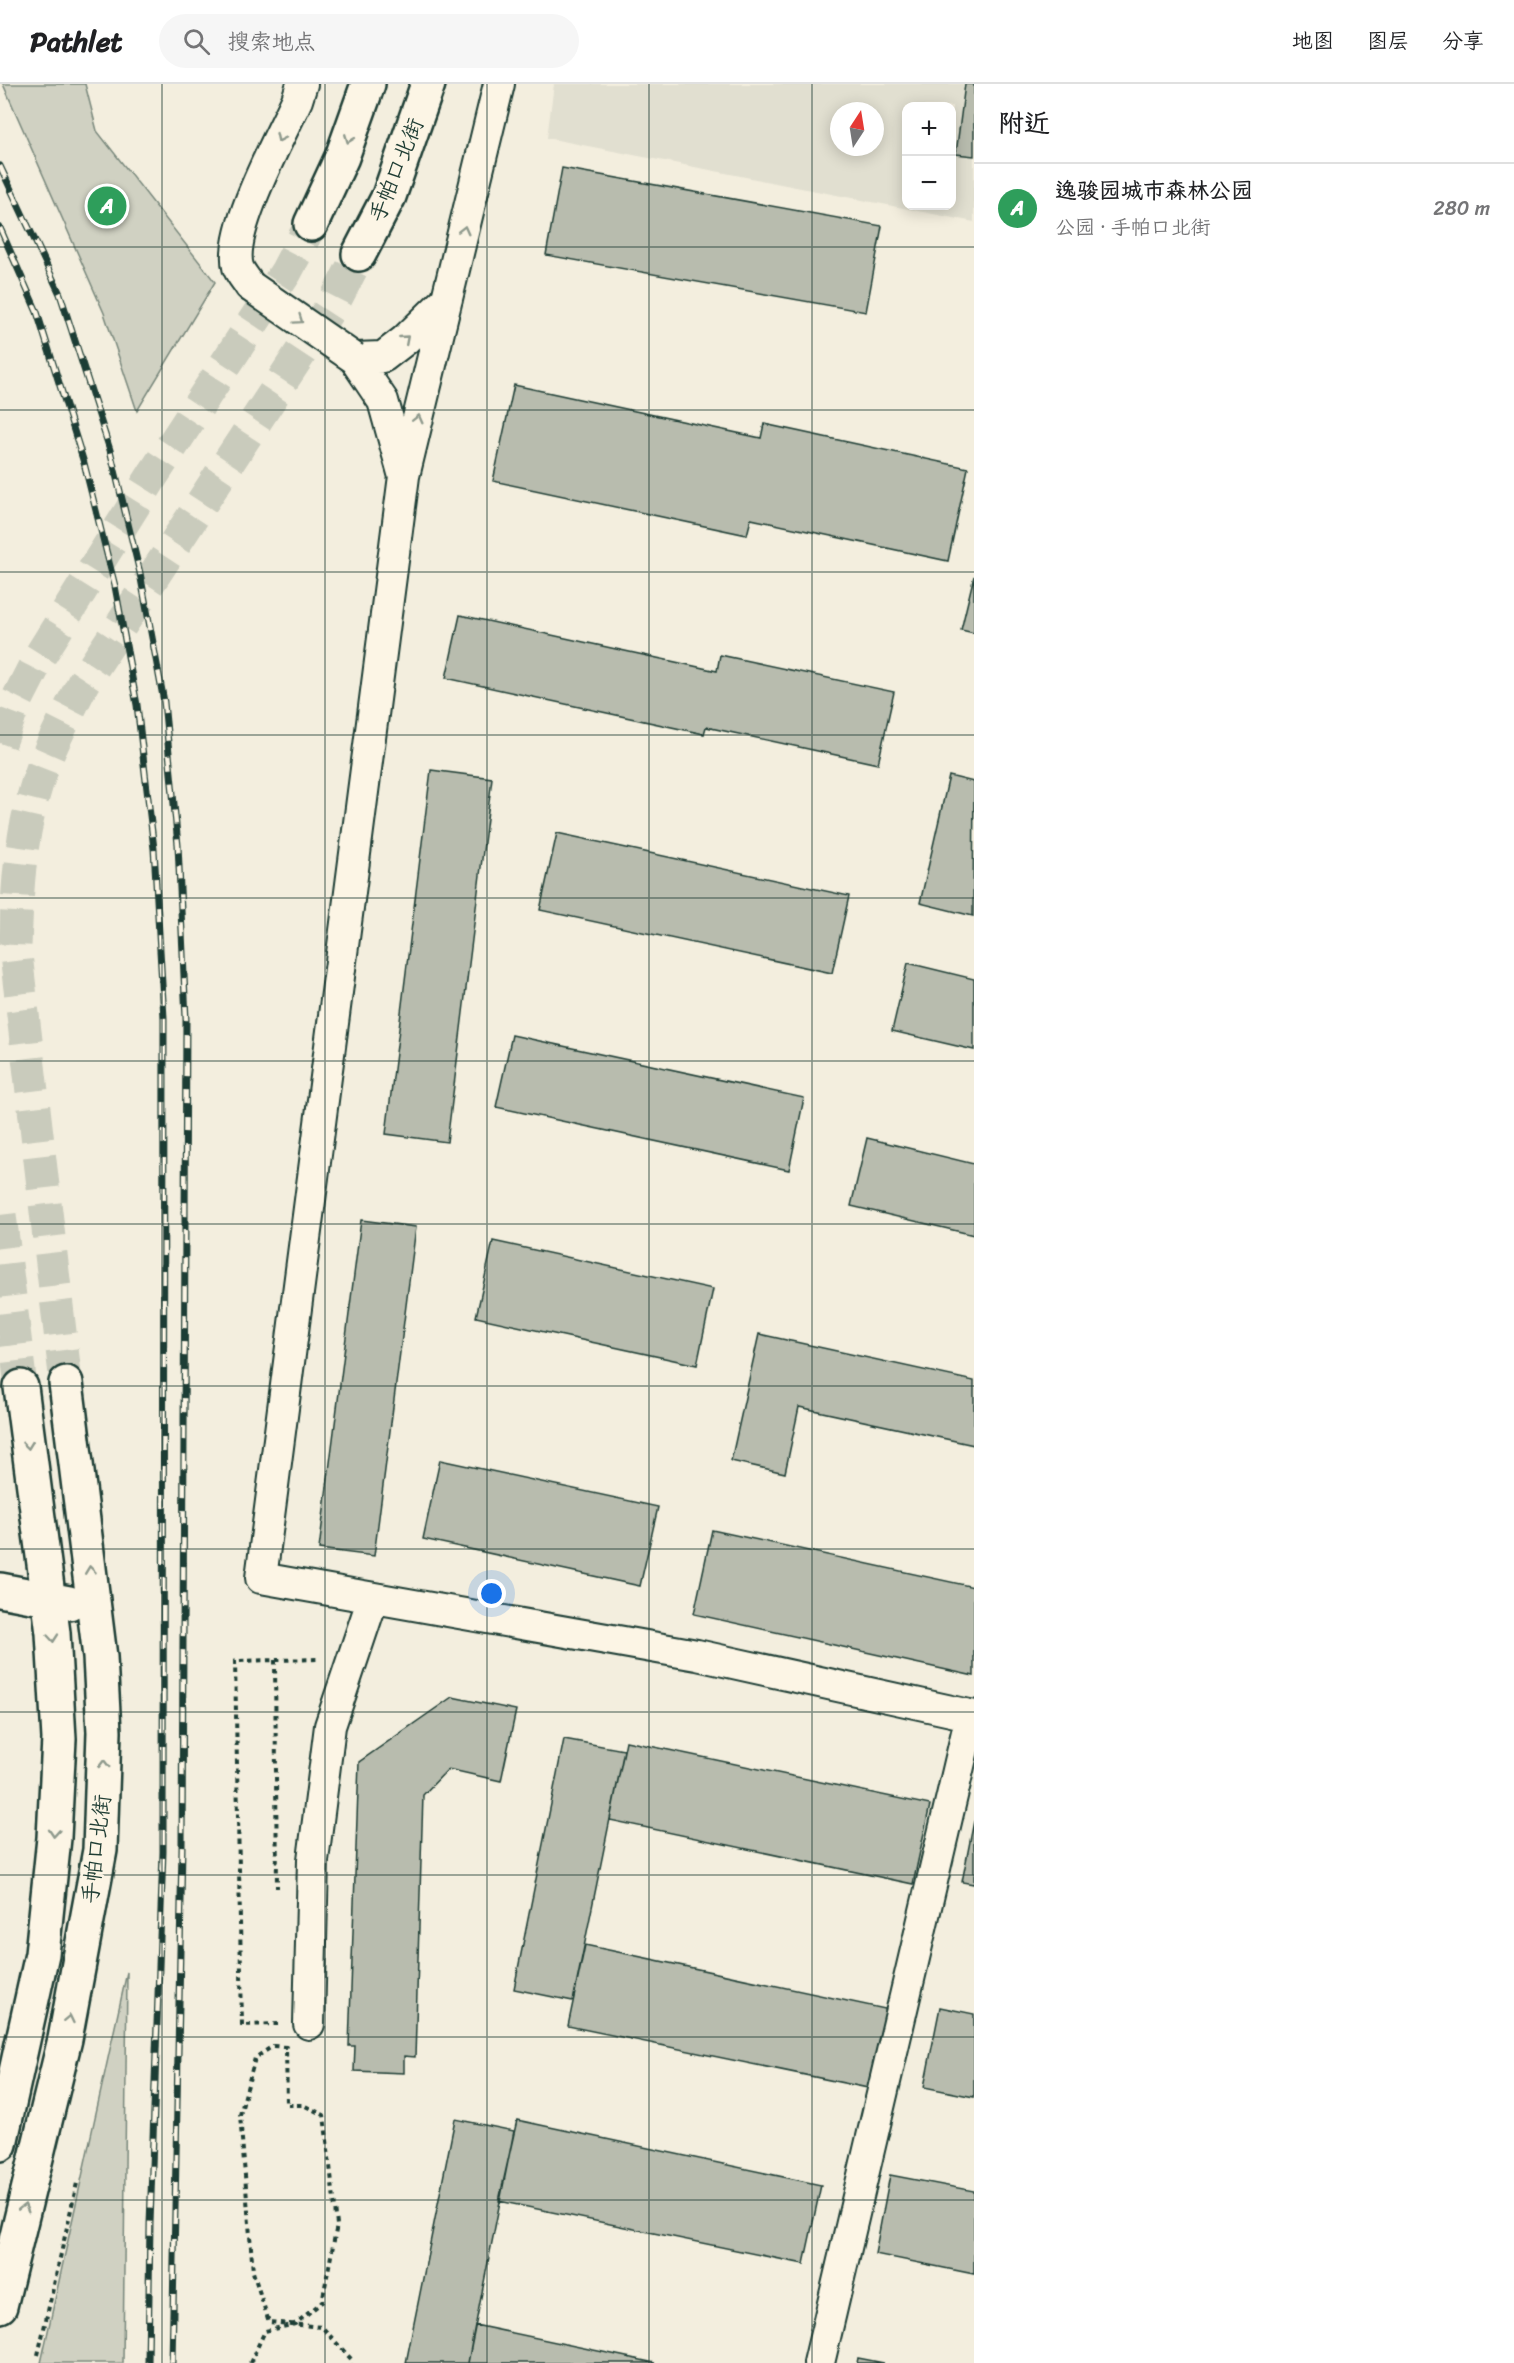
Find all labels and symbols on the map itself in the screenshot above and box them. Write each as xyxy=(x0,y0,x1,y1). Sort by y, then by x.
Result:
north arrow xyxy=(830,102,884,156)
street label: 手帕口北街 xyxy=(357,112,435,228)
one-way arrow xyxy=(275,131,287,142)
one-way arrow xyxy=(344,133,356,144)
pin: A xyxy=(88,184,126,228)
one-way arrow xyxy=(456,225,469,235)
one-way arrow xyxy=(292,313,303,324)
one-way arrow xyxy=(398,335,409,346)
one-way arrow xyxy=(410,415,423,425)
one-way arrow xyxy=(21,1440,34,1449)
one-way arrow xyxy=(84,1565,97,1574)
your location xyxy=(477,1579,506,1608)
one-way arrow xyxy=(46,1634,59,1643)
one-way arrow xyxy=(98,1759,110,1768)
street label: 手帕口北街 xyxy=(70,1792,122,1906)
one-way arrow xyxy=(48,1828,61,1837)
one-way arrow xyxy=(62,2014,75,2024)
one-way arrow xyxy=(16,2204,29,2214)

